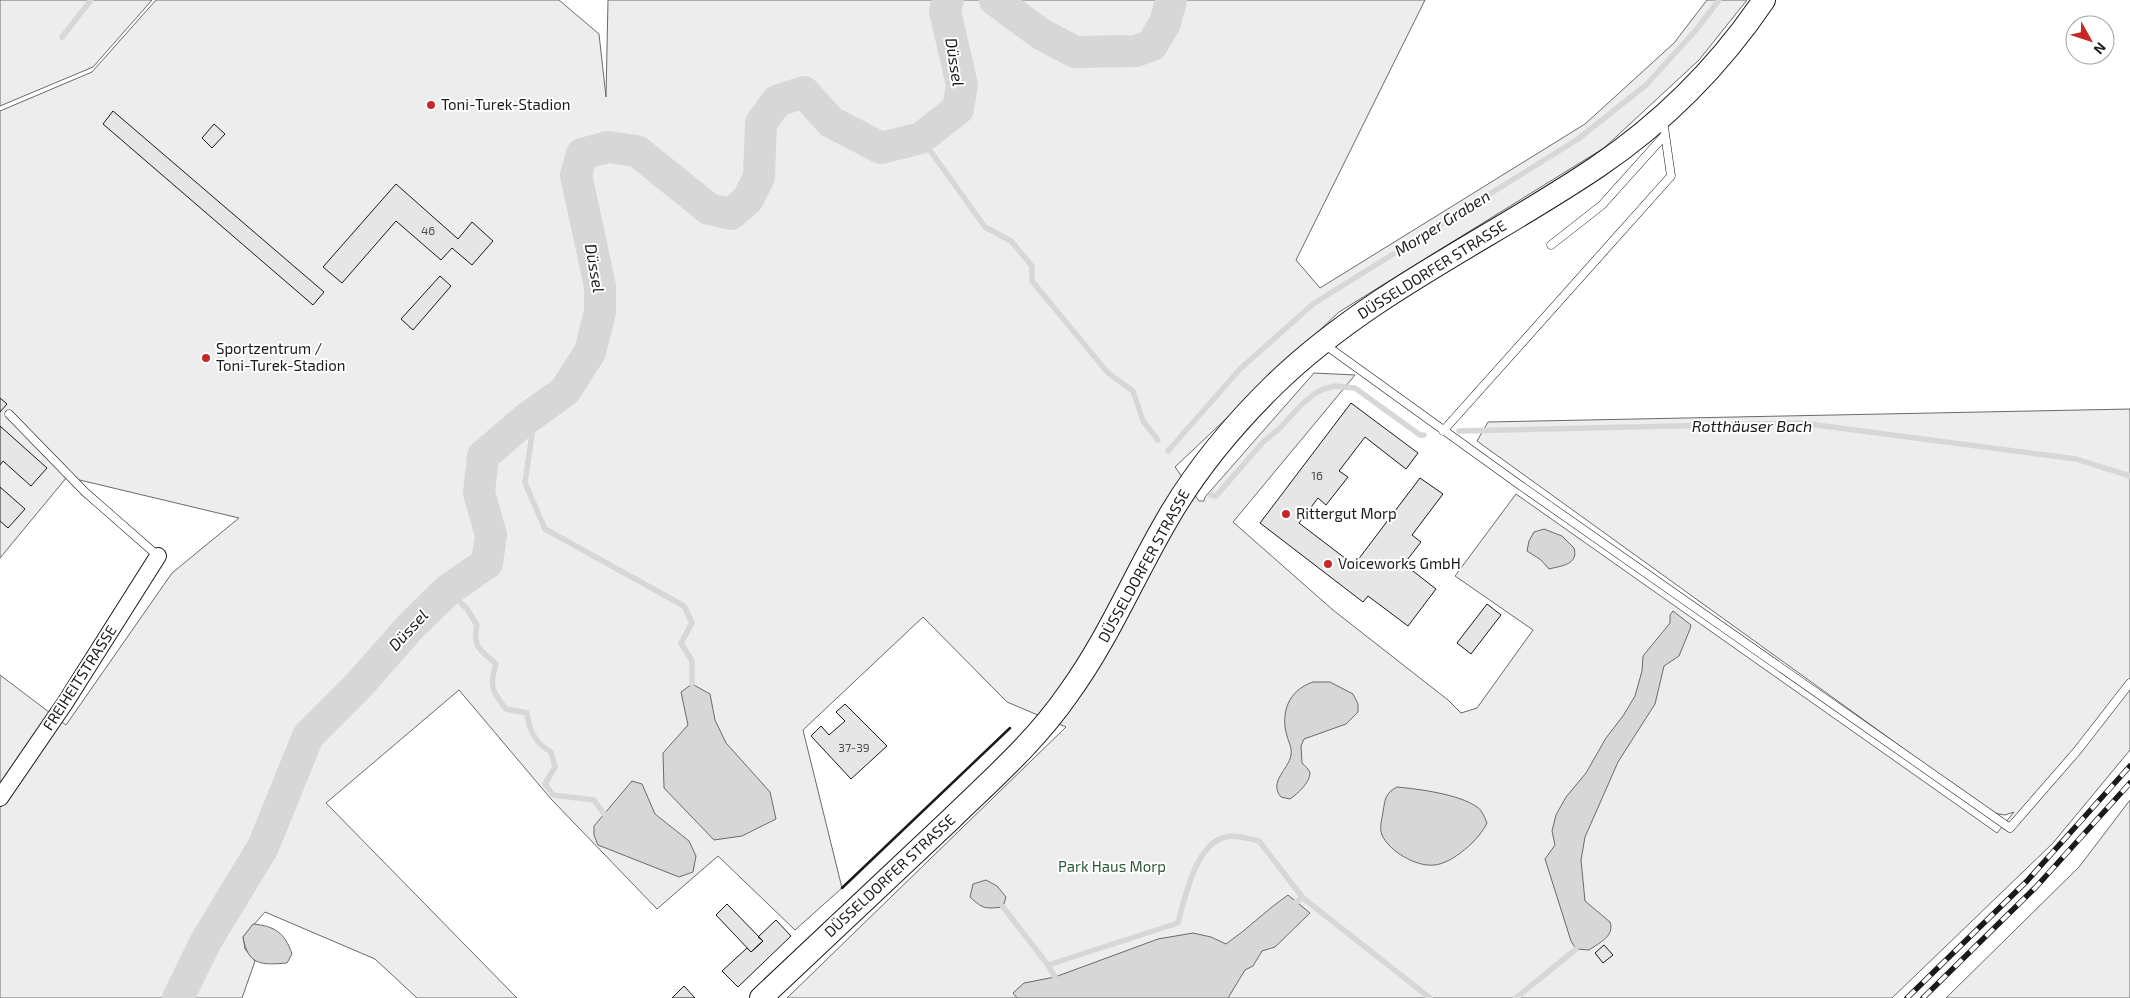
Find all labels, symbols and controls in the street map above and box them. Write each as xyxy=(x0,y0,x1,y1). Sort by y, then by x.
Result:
north arrow xyxy=(2065,15,2115,65)
water label: Düssel xyxy=(942,36,969,88)
text: N xyxy=(2091,39,2110,58)
place label: Toni-Turek-Stadion xyxy=(441,95,570,113)
marker: Toni-Turek-Stadion xyxy=(425,99,437,111)
water label: Morper Graben xyxy=(1390,186,1493,260)
street label: DÜSSELDORFER STRASSE xyxy=(1354,216,1509,322)
house number: 46 xyxy=(421,223,435,237)
water label: Düssel xyxy=(582,242,609,294)
place label: Sportzentrum / Toni-Turek-Stadion xyxy=(216,339,345,374)
marker: Sportzentrum / Toni-Turek-Stadion xyxy=(200,352,212,364)
water label: Rotthäuser Bach xyxy=(1692,416,1812,435)
house number: 16 xyxy=(1311,468,1323,482)
street label: DÜSSELDORFER STRASSE xyxy=(1094,486,1193,645)
place label: Rittergut Morp xyxy=(1296,504,1397,522)
marker: Rittergut Morp xyxy=(1280,508,1292,520)
place label: Voiceworks GmbH xyxy=(1338,554,1461,572)
marker: Voiceworks GmbH xyxy=(1322,558,1334,570)
water label: Düssel xyxy=(384,605,431,654)
street label: FREIHEITSTRASSE xyxy=(38,622,120,733)
house number: 37-39 xyxy=(838,740,870,754)
street label: DÜSSELDORFER STRASSE xyxy=(820,810,958,941)
park label: Park Haus Morp xyxy=(1058,857,1166,875)

